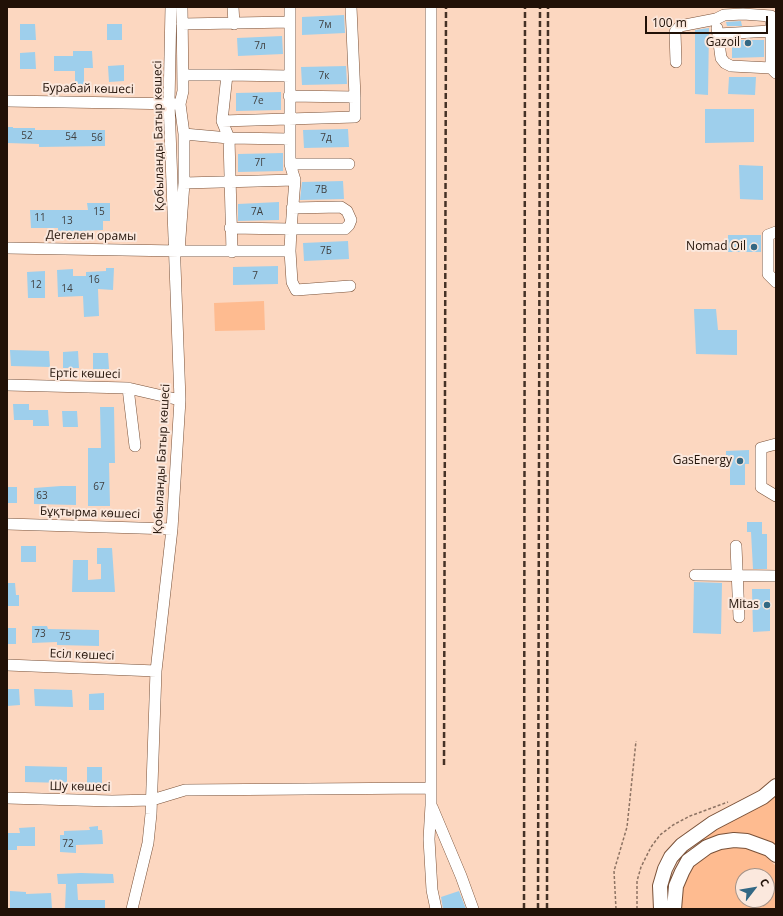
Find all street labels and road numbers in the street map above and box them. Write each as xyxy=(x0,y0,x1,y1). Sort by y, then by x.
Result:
street label: Қобыланды Батыр көшесі xyxy=(150,60,168,212)
street label: Бурабай көшесі xyxy=(42,81,134,97)
street label: Дегелен орамы xyxy=(46,228,136,244)
street label: Ертіс көшесі xyxy=(49,366,121,382)
street label: Қобыланды Батыр көшесі xyxy=(151,383,173,535)
street label: Бұқтырма көшесі xyxy=(40,504,140,522)
street label: Есіл көшесі xyxy=(49,647,115,663)
street label: Шу көшесі xyxy=(49,779,111,795)

